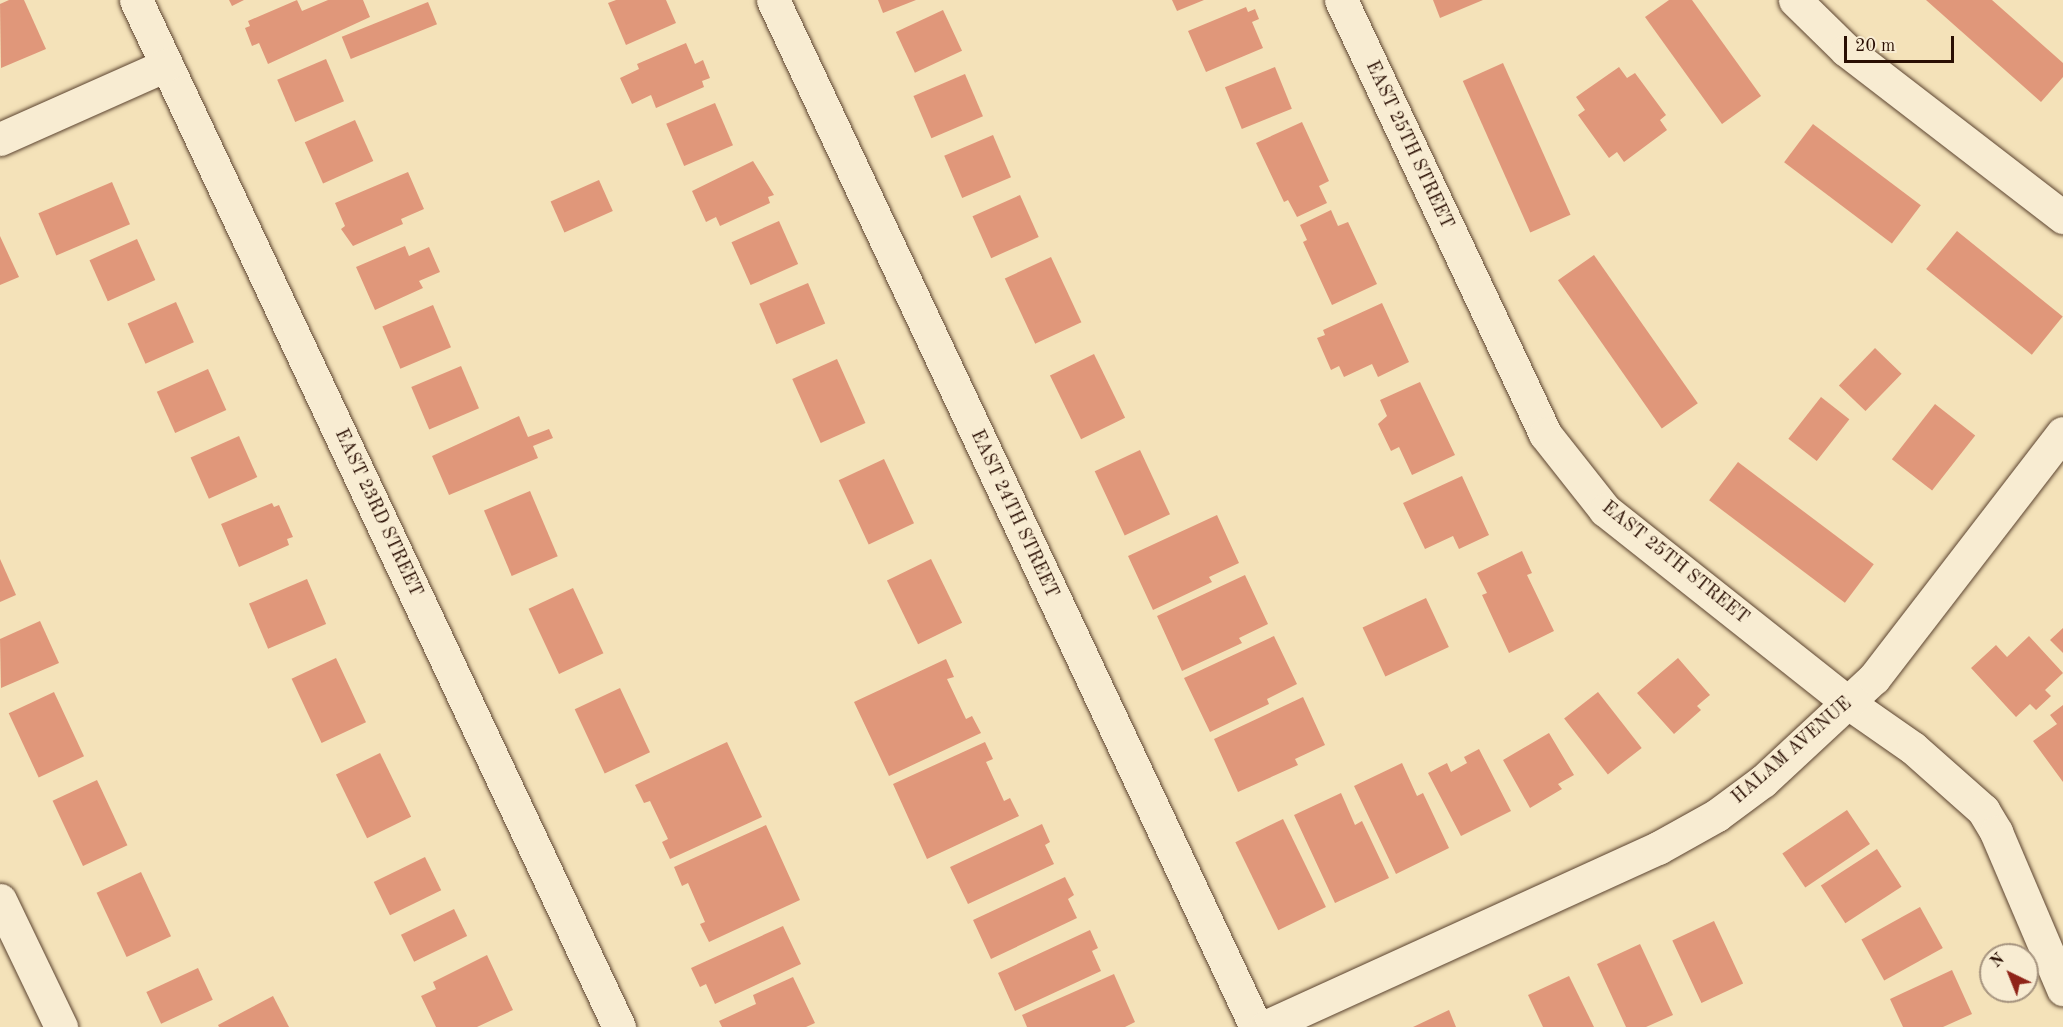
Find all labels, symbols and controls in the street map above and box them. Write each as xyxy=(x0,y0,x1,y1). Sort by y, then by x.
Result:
scale bar xyxy=(1847,24,1956,62)
text: 20 m xyxy=(1855,37,1895,55)
street label: EAST 25TH STREET xyxy=(1361,58,1457,232)
street label: EAST 23RD STREET xyxy=(330,426,426,600)
street label: EAST 24TH STREET xyxy=(966,427,1062,601)
street label: EAST 25TH STREET xyxy=(1597,497,1753,629)
street label: HALAM AVENUE xyxy=(1728,693,1856,809)
north arrow xyxy=(1979,943,2039,1003)
text: N xyxy=(1988,951,2008,971)

